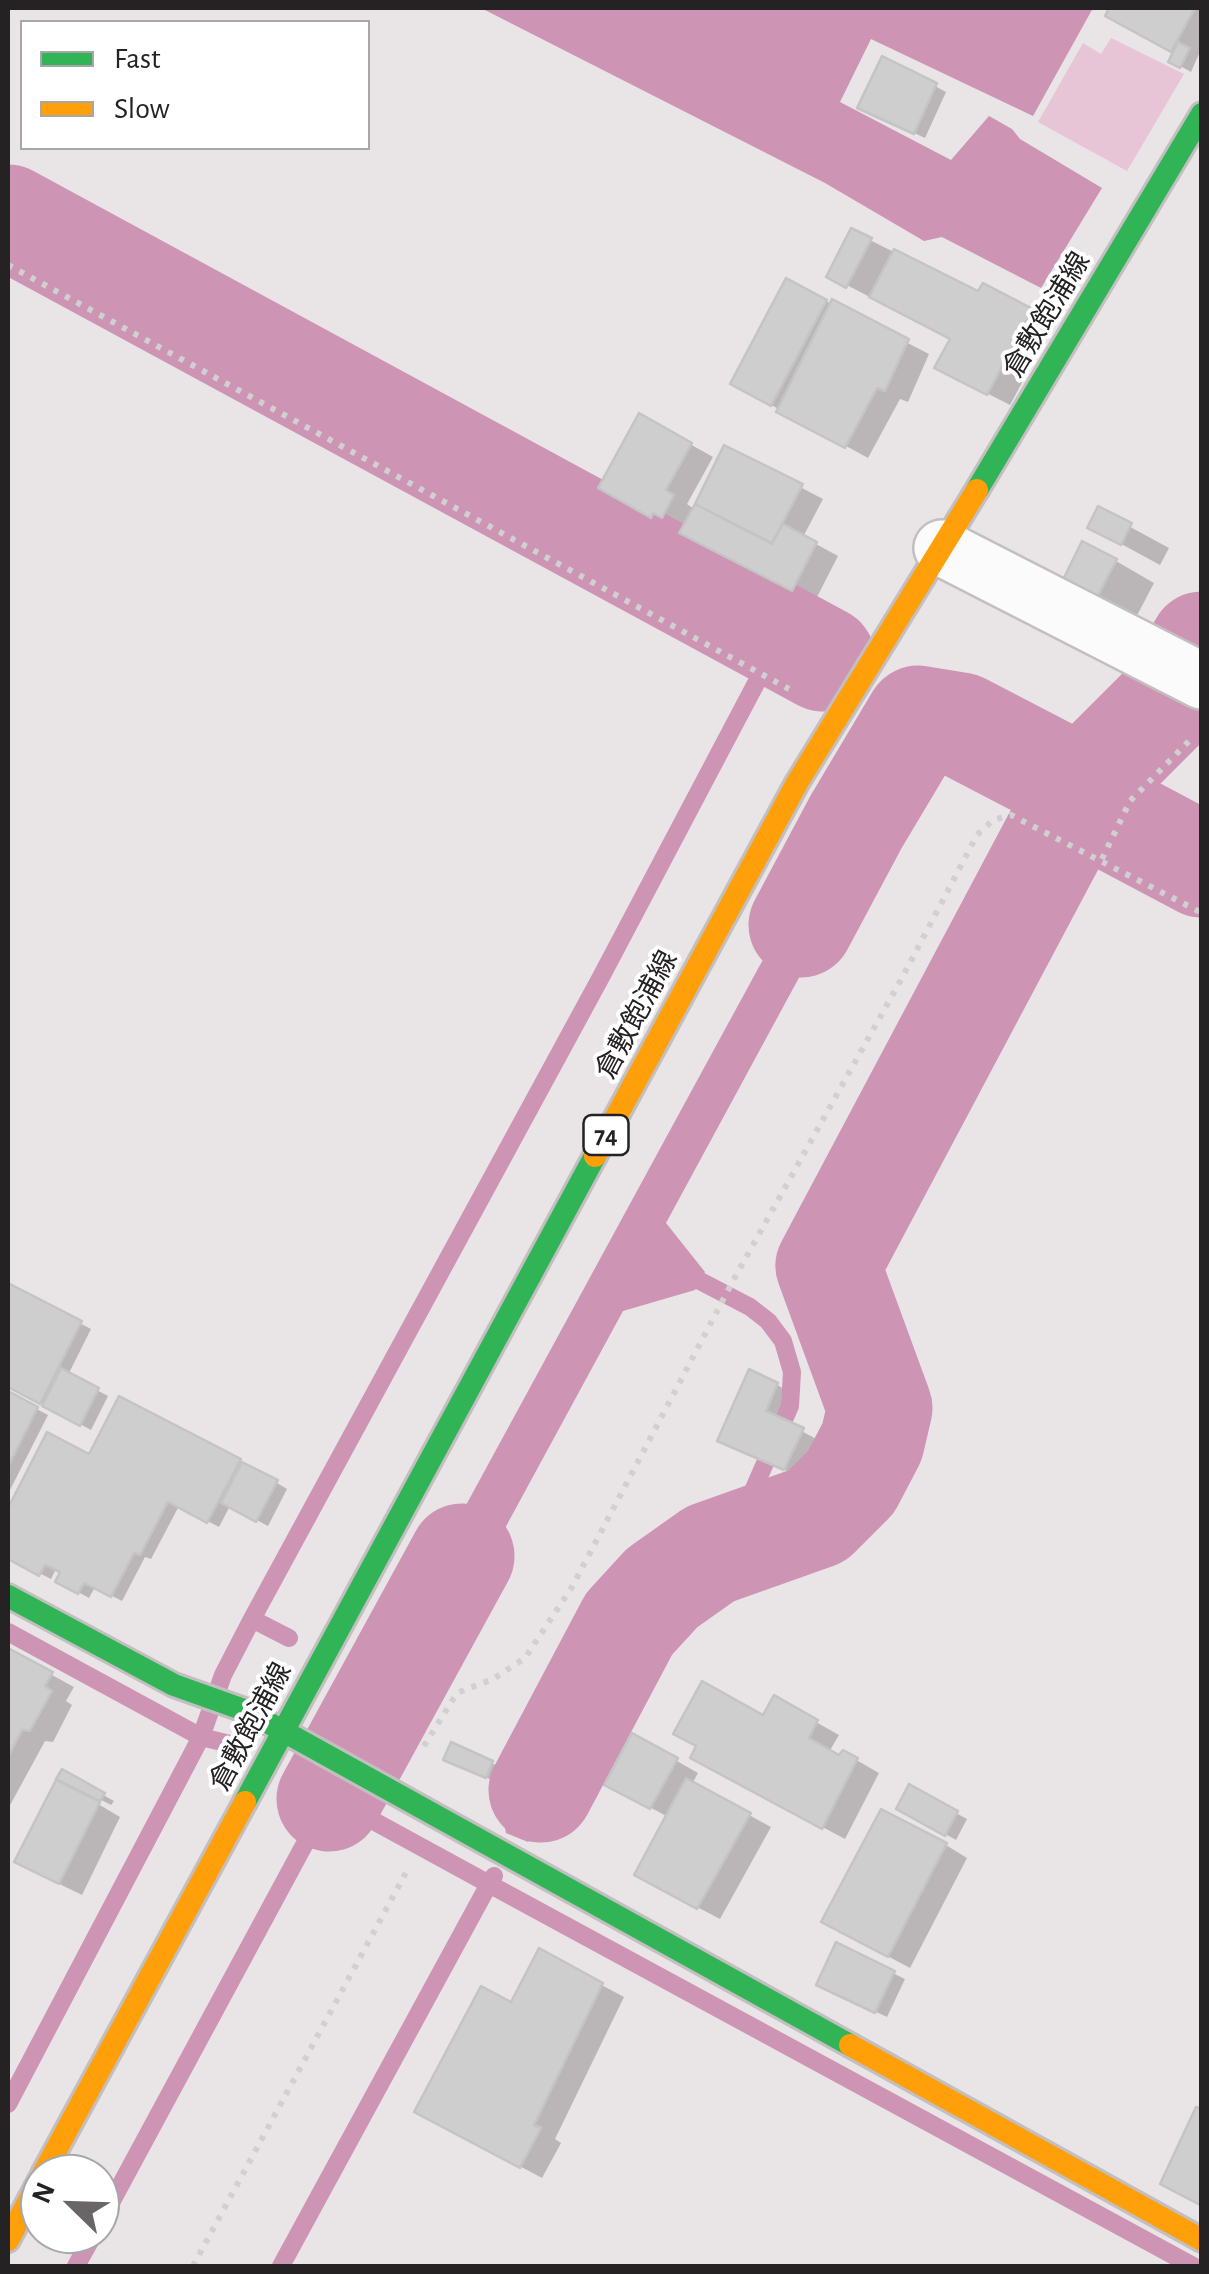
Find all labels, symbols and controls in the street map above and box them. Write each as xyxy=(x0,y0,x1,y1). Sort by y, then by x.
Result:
legend xyxy=(20,20,370,150)
text: Fast xyxy=(114,44,161,74)
text: Slow xyxy=(114,94,170,124)
street label: 倉敷飽浦線 xyxy=(997,246,1097,384)
street label: 倉敷飽浦線 xyxy=(589,945,685,1085)
road number: 74 xyxy=(584,1115,628,1155)
street label: 倉敷飽浦線 xyxy=(203,1657,299,1797)
north arrow xyxy=(20,2154,120,2254)
text: N xyxy=(28,2179,61,2207)

